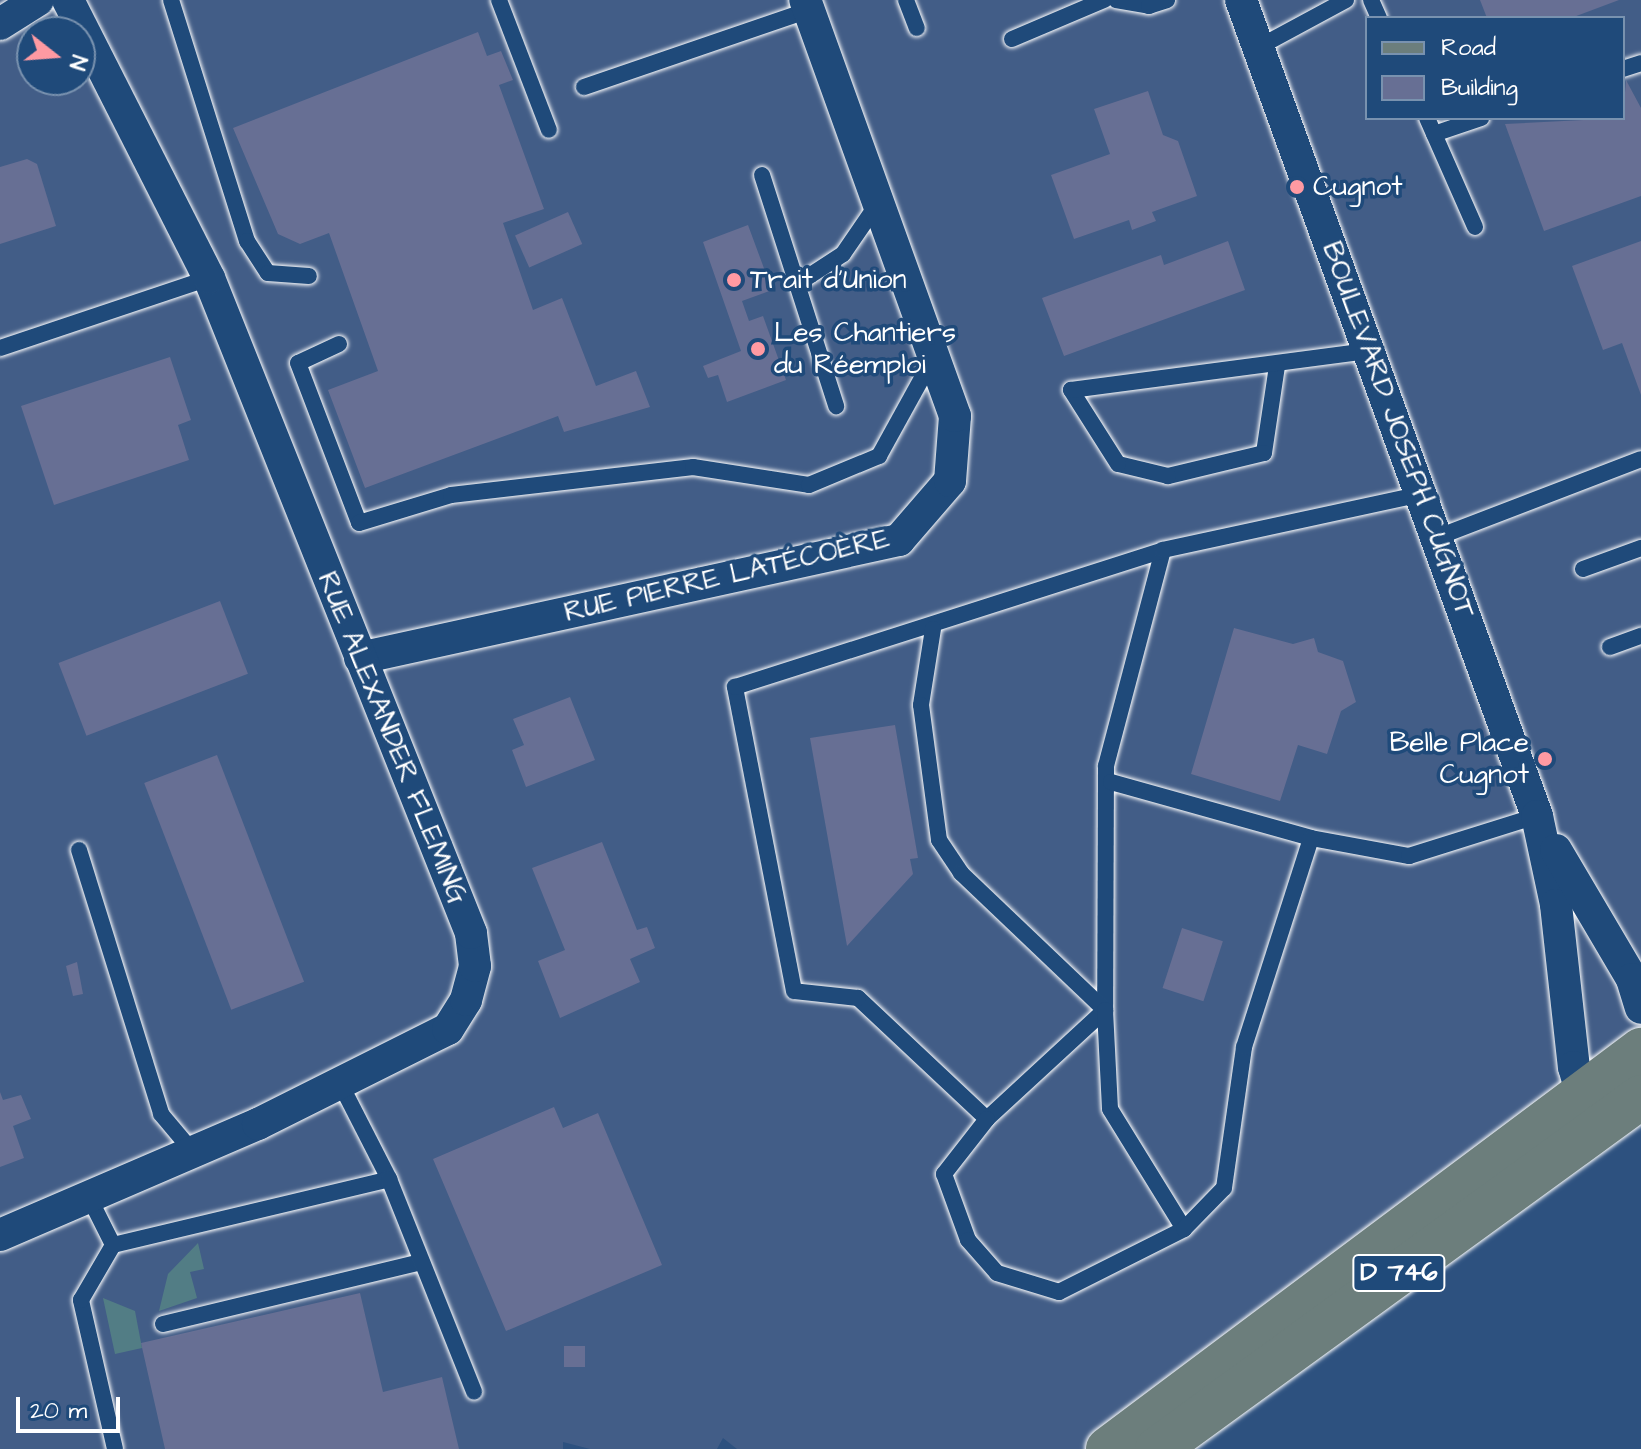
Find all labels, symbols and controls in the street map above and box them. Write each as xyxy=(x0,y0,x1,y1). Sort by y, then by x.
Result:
north arrow xyxy=(16,16,96,96)
legend xyxy=(1365,16,1625,120)
text: Road xyxy=(1441,31,1496,65)
text: N xyxy=(61,51,94,74)
text: Building xyxy=(1441,71,1518,105)
place label: Cugnot xyxy=(1313,170,1403,204)
marker: Cugnot xyxy=(1288,178,1306,196)
street label: BOULEVARD JOSEPH CUGNOT xyxy=(1314,237,1482,623)
place label: Trait d'Union xyxy=(750,263,907,297)
marker: Trait d'Union xyxy=(725,271,743,289)
place label: Les Chantiers du Réemploi xyxy=(774,316,956,382)
marker: Les Chantiers du Réemploi xyxy=(749,340,767,358)
street label: RUE PIERRE LATÉCOÈRE xyxy=(561,522,893,630)
street label: RUE ALEXANDER FLEMING xyxy=(310,567,474,909)
place label: Belle Place Cugnot xyxy=(1389,726,1529,792)
marker: Belle Place Cugnot xyxy=(1536,750,1554,768)
road number: D 746 xyxy=(1351,1251,1447,1295)
scale bar xyxy=(20,1381,124,1431)
text: 20 m xyxy=(30,1394,87,1428)

